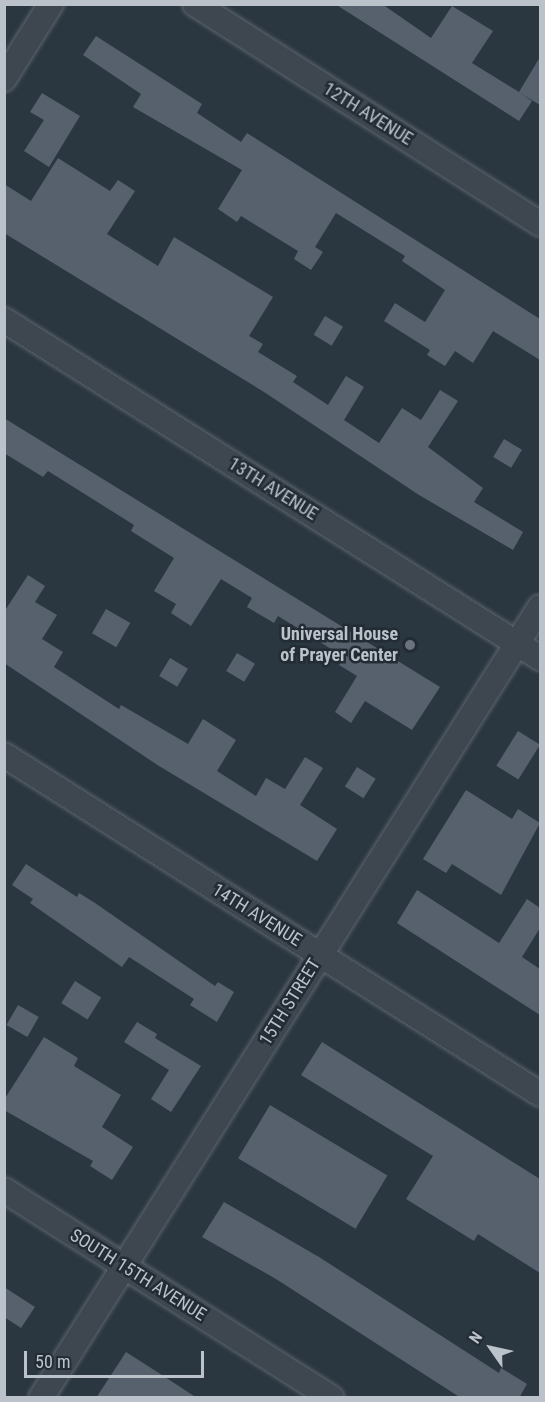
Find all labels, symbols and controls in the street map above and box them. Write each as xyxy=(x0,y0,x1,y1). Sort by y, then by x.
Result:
street label: 12TH AVENUE xyxy=(319,78,417,150)
street label: 13TH AVENUE xyxy=(224,453,322,525)
place label: Universal House of Prayer Center xyxy=(280,624,398,666)
marker: Universal House of Prayer Center xyxy=(403,638,417,652)
street label: 14TH AVENUE xyxy=(208,879,306,951)
street label: 15TH STREET xyxy=(255,955,325,1049)
street label: SOUTH 15TH AVENUE xyxy=(66,1224,210,1326)
north arrow xyxy=(461,1318,521,1378)
text: N xyxy=(465,1328,486,1347)
scale bar xyxy=(27,1339,207,1377)
text: 50 m xyxy=(35,1351,70,1372)

